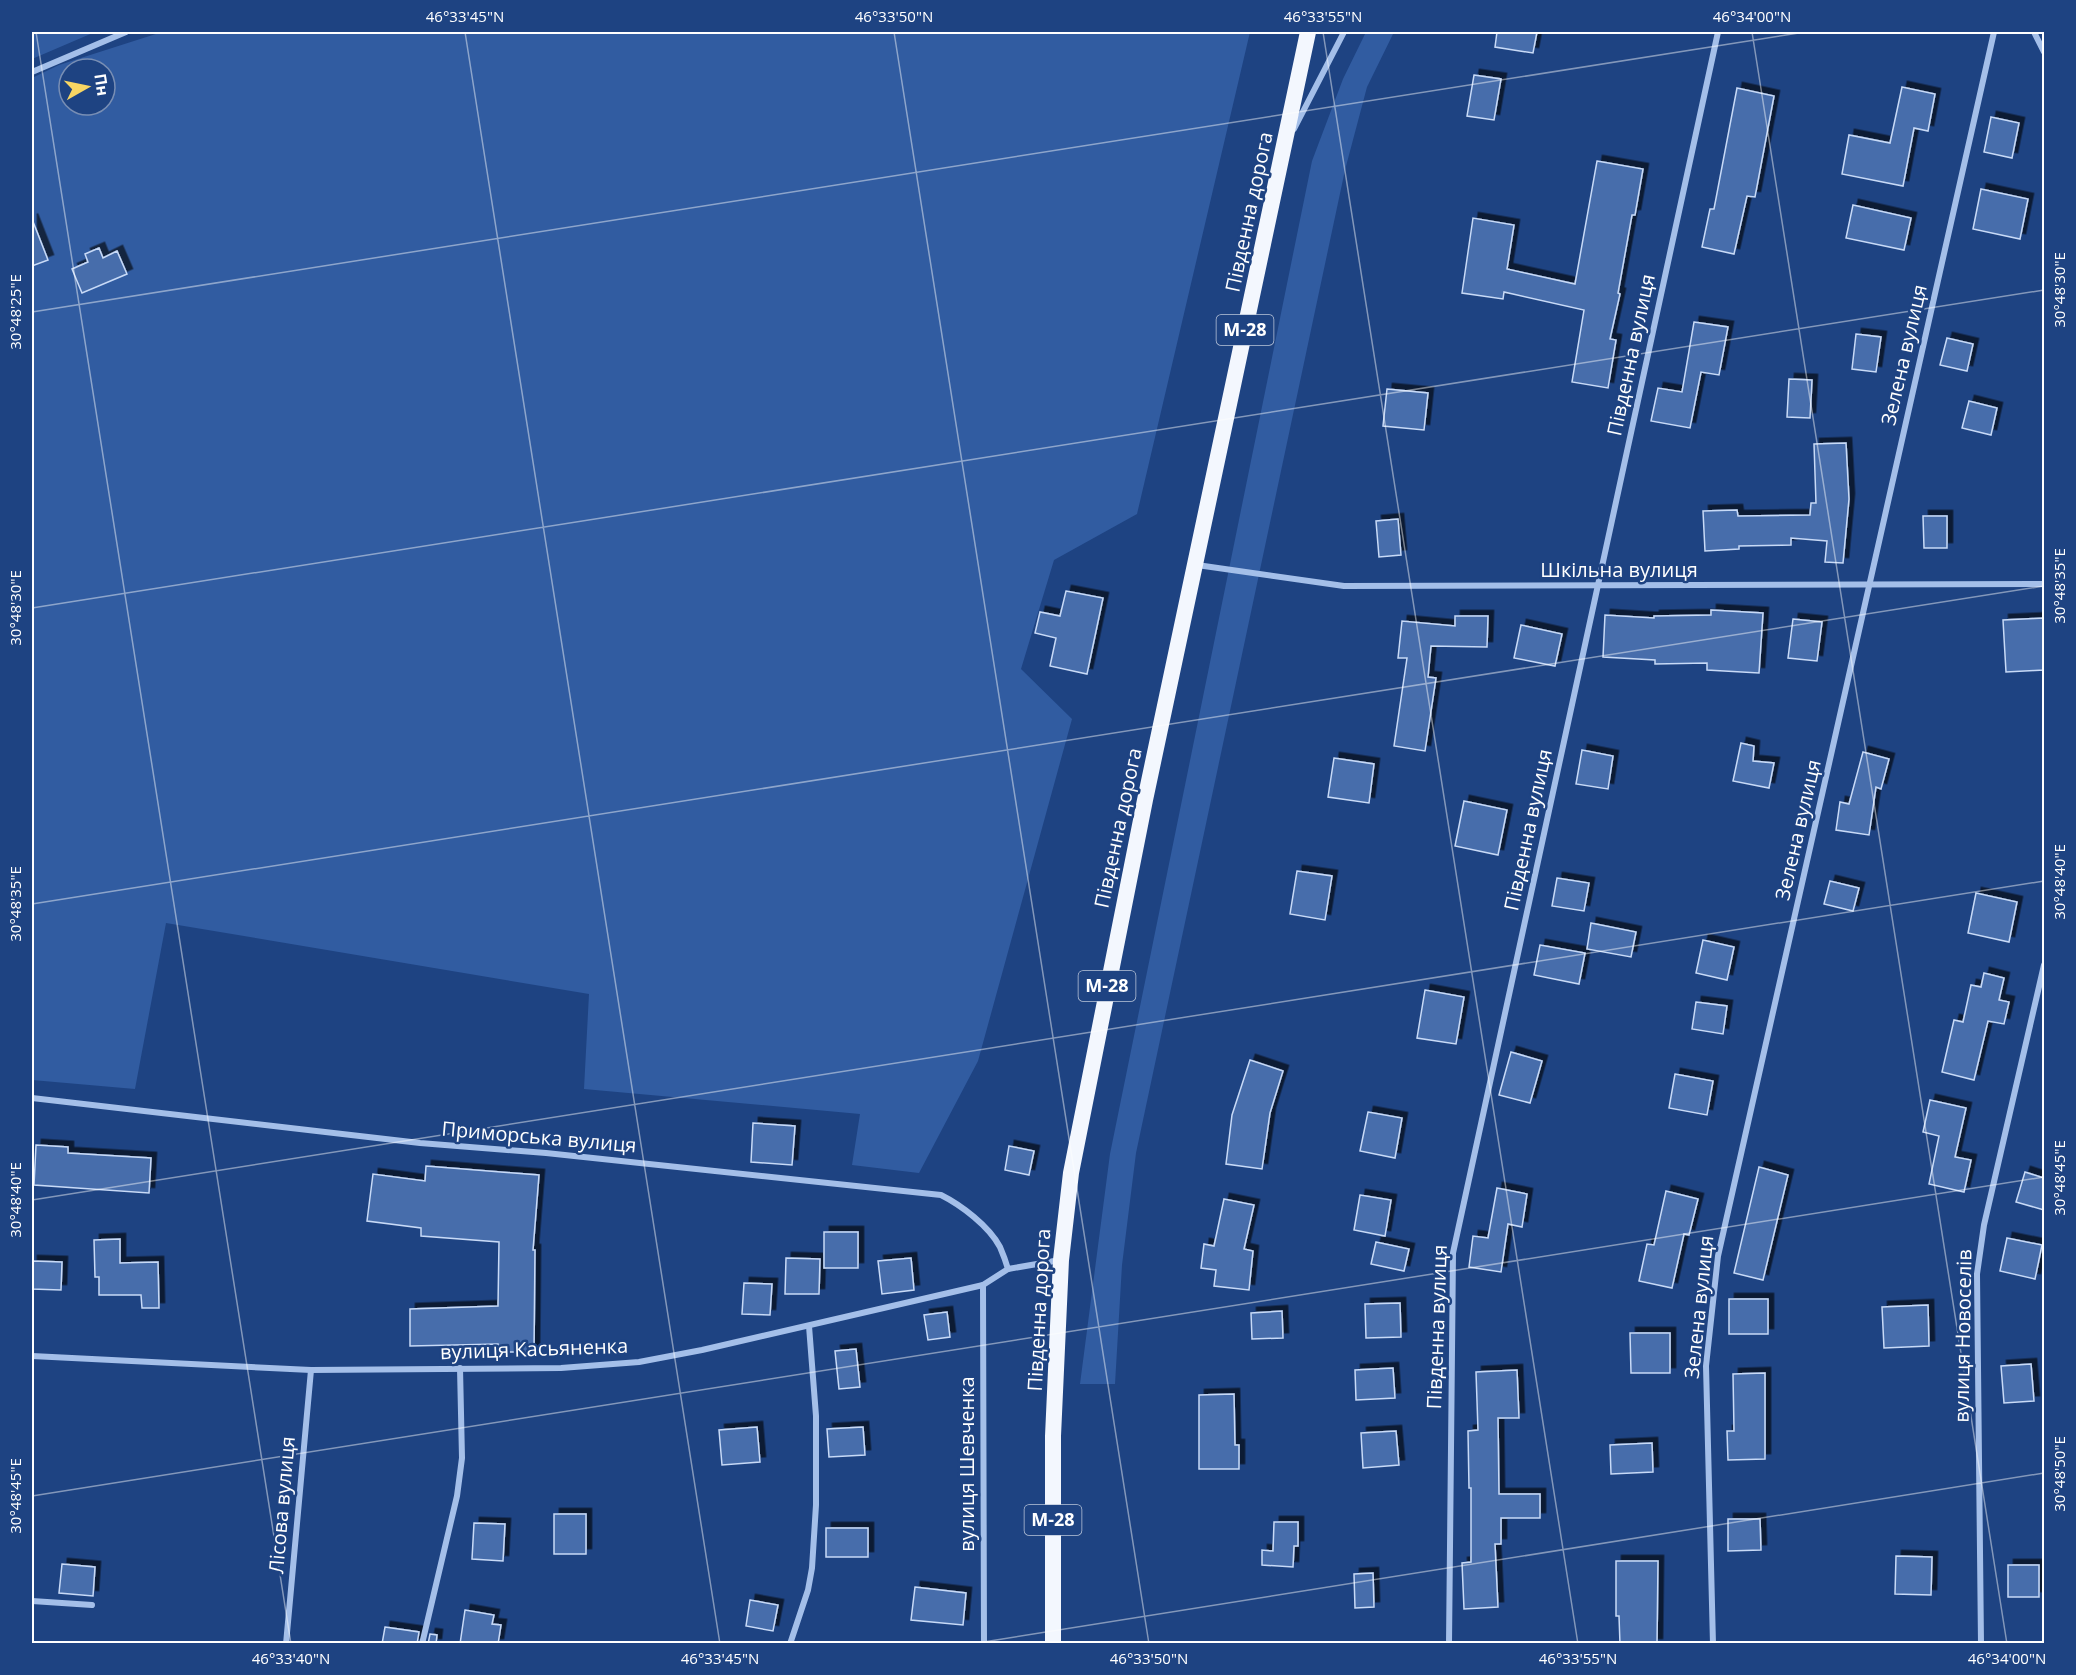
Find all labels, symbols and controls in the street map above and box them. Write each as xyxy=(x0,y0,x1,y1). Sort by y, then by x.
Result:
text: 46°33'45"N xyxy=(426,6,504,26)
text: 46°33'50"N xyxy=(855,6,933,26)
text: 46°33'55"N xyxy=(1284,6,1362,26)
text: 46°34'00"N xyxy=(1713,6,1791,26)
north arrow xyxy=(57,57,117,117)
text: Пн xyxy=(89,72,114,97)
street label: Південна дорога xyxy=(1218,129,1279,294)
text: 30°48'30"E xyxy=(2049,252,2069,328)
street label: Південна вулиця xyxy=(1600,272,1661,438)
text: 30°48'25"E xyxy=(5,274,25,350)
street label: Зелена вулиця xyxy=(1874,282,1933,428)
road number: М-28 xyxy=(1216,315,1274,345)
text: 30°48'35"E xyxy=(2049,548,2069,624)
street label: Шкільна вулиця xyxy=(1540,556,1698,583)
text: 30°48'30"E xyxy=(5,570,25,646)
street label: Південна дорога xyxy=(1087,745,1148,910)
street label: Південна вулиця xyxy=(1497,747,1558,913)
street label: Зелена вулиця xyxy=(1768,757,1827,903)
text: 30°48'40"E xyxy=(2049,844,2069,920)
text: 30°48'35"E xyxy=(5,866,25,942)
road number: М-28 xyxy=(1078,971,1136,1001)
street label: Приморська вулиця xyxy=(440,1115,638,1158)
text: 30°48'45"E xyxy=(2049,1140,2069,1216)
text: 30°48'40"E xyxy=(5,1162,25,1238)
street label: Південна дорога xyxy=(1021,1228,1056,1392)
street label: Зелена вулиця xyxy=(1678,1234,1719,1380)
street label: Південна вулиця xyxy=(1420,1244,1453,1410)
street label: вулиця Новоселів xyxy=(1947,1249,1978,1423)
street label: вулиця Касьяненка xyxy=(439,1332,628,1365)
street label: вулиця Шевченка xyxy=(953,1376,980,1552)
street label: Лісова вулиця xyxy=(262,1435,301,1575)
text: 30°48'50"E xyxy=(2049,1436,2069,1512)
text: 30°48'45"E xyxy=(5,1458,25,1534)
road number: М-28 xyxy=(1024,1505,1082,1535)
text: 46°33'40"N xyxy=(252,1648,330,1668)
text: 46°33'45"N xyxy=(681,1648,759,1668)
text: 46°33'50"N xyxy=(1110,1648,1188,1668)
text: 46°33'55"N xyxy=(1539,1648,1617,1668)
text: 46°34'00"N xyxy=(1968,1648,2046,1668)

